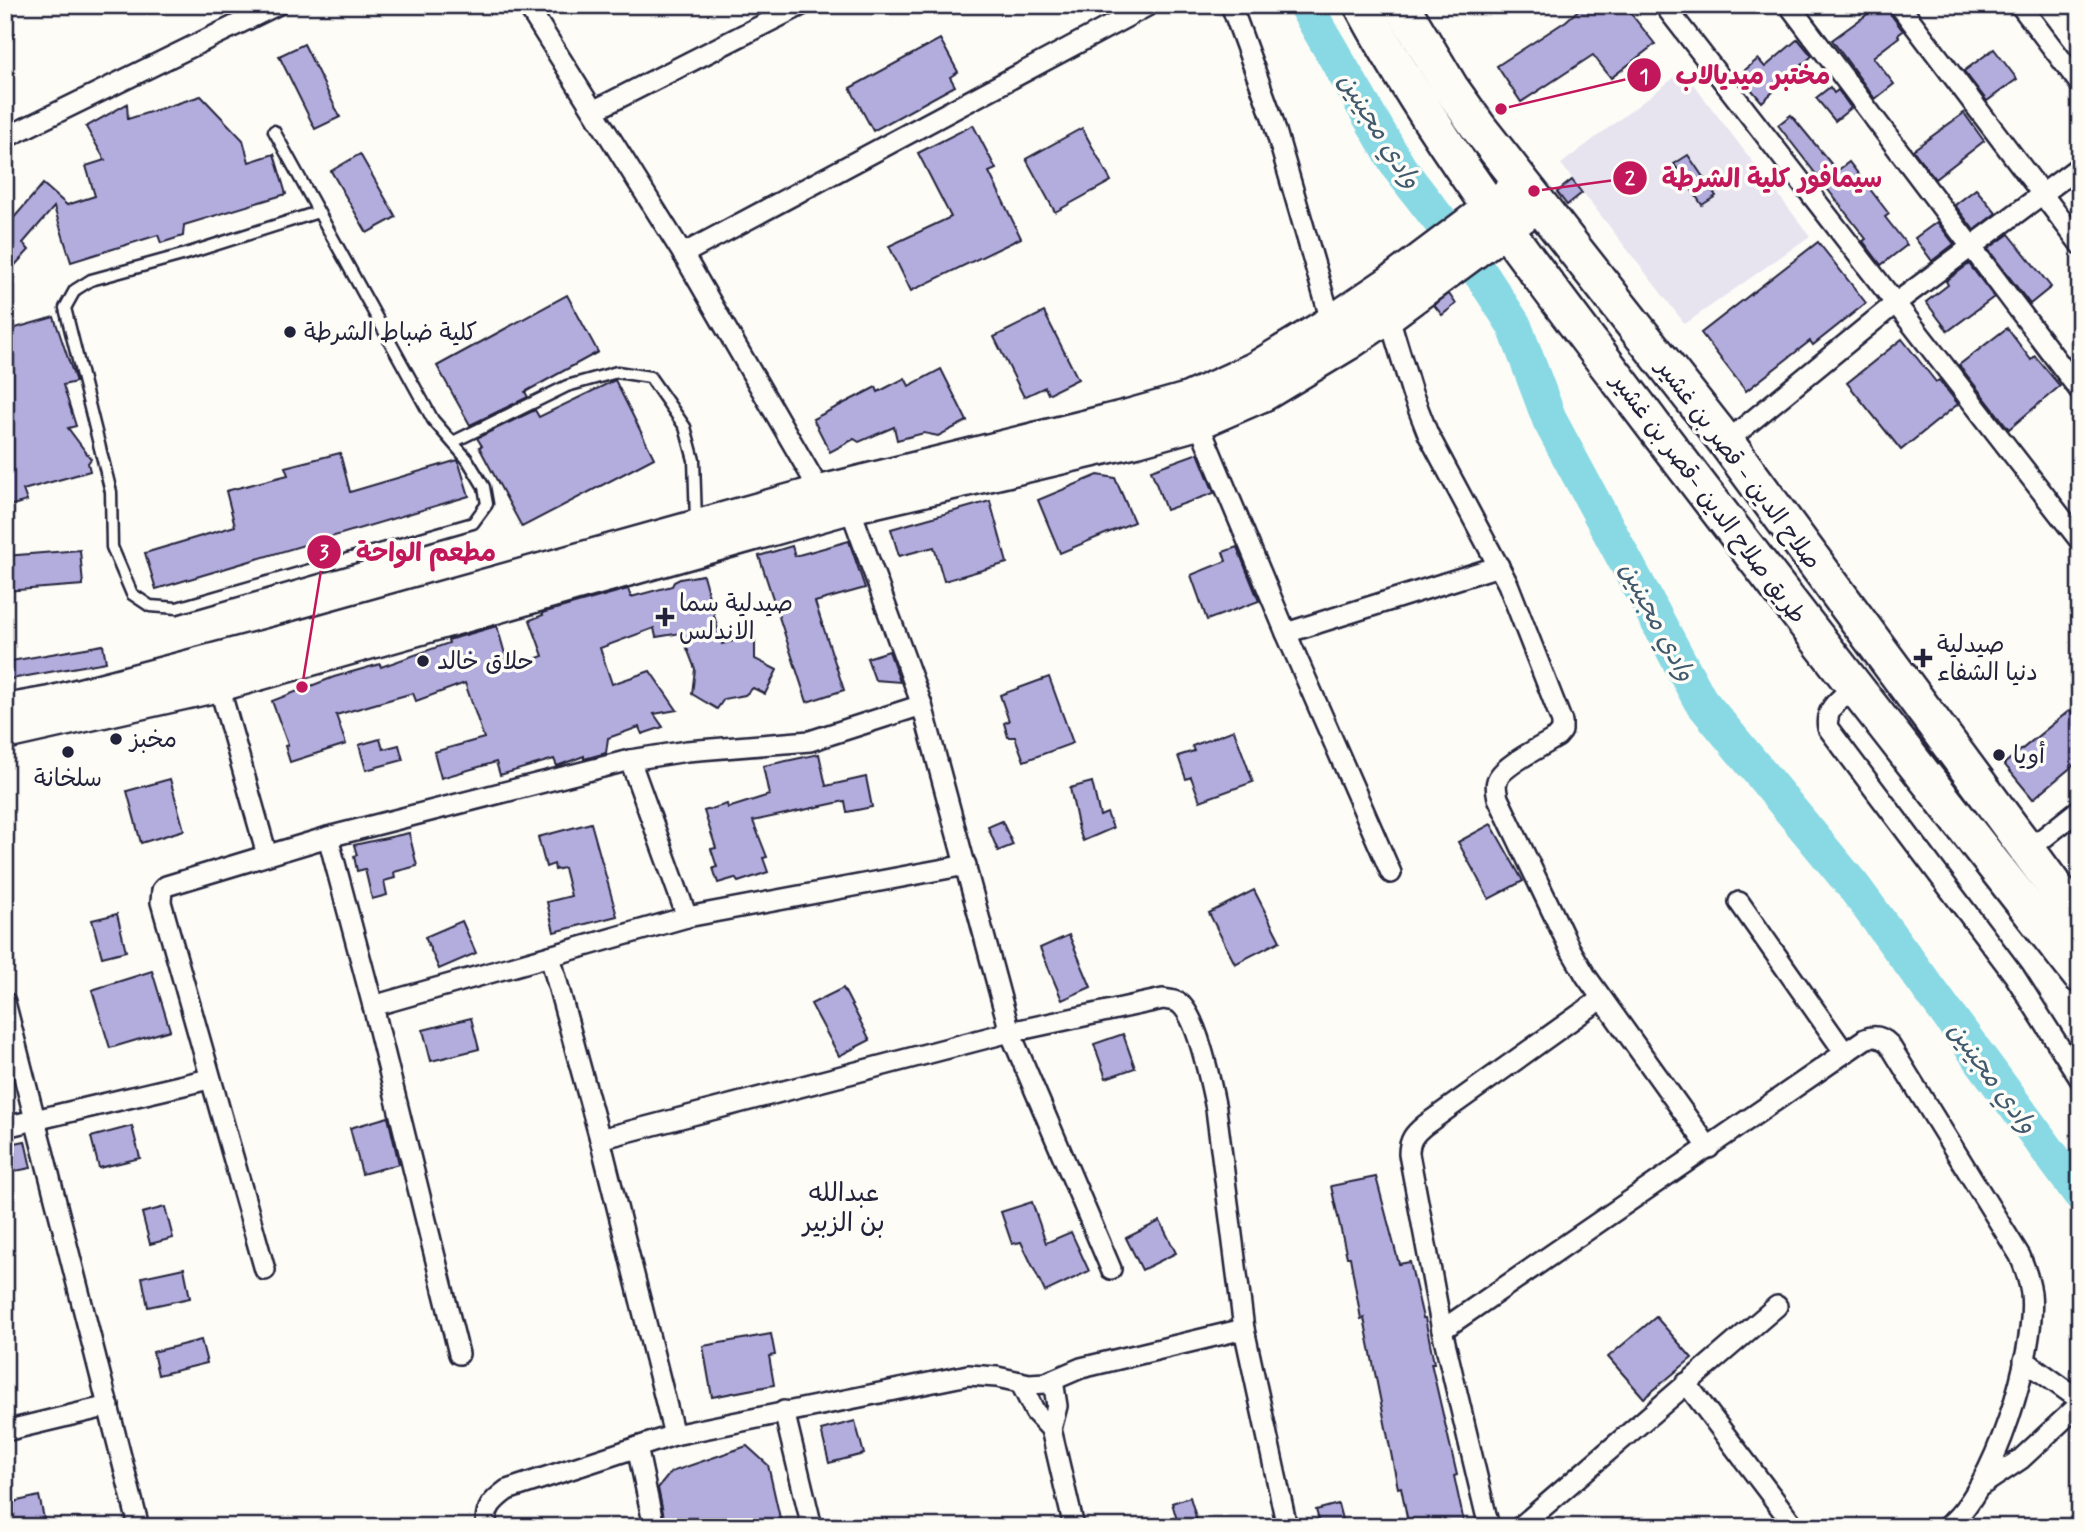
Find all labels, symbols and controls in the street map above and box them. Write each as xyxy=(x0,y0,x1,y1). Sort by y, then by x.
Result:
callout: مختبر ميديالاب xyxy=(1627,52,1845,99)
text: مختبر ميديالاب xyxy=(1676,60,1830,94)
text: 1 xyxy=(1639,63,1649,91)
water label: وادي مجينين xyxy=(1329,67,1427,195)
callout: سيمافور كلية الشرطة xyxy=(1613,154,1896,201)
text: سيمافور كلية الشرطة xyxy=(1662,163,1882,197)
text: 2 xyxy=(1625,165,1636,193)
place label: كلية ضباط الشرطة xyxy=(304,318,477,349)
marker: كلية ضباط الشرطة xyxy=(282,324,298,340)
street label: صلاح الدين - قصر بن غشير xyxy=(1647,352,1827,576)
street label: طريق صلاح الدين -قصر بن غشير xyxy=(1602,366,1812,631)
callout: مطعم الواحة xyxy=(307,529,510,576)
text: مطعم الواحة xyxy=(356,537,496,572)
text: 3 xyxy=(319,539,329,567)
water label: وادي مجينين xyxy=(1611,556,1702,688)
place label: صيدلية سما الاندلس xyxy=(679,589,793,648)
marker: صيدلية سما الاندلس xyxy=(657,609,673,625)
place label: صيدلية دنيا الشفاء xyxy=(1937,630,2038,689)
place label: حلاق خالد xyxy=(437,647,534,678)
marker: صيدلية دنيا الشفاء xyxy=(1915,650,1931,666)
marker: حلاق خالد xyxy=(415,653,431,669)
place label: مخبز xyxy=(128,725,177,756)
marker: مخبز xyxy=(108,731,124,747)
place label: أويا xyxy=(2013,740,2045,772)
marker: سلخانة xyxy=(60,744,76,760)
marker: أويا xyxy=(1991,747,2007,763)
place label: سلخانة xyxy=(34,764,102,795)
water label: وادي مجينين xyxy=(1939,1015,2044,1141)
district label: عبدالله بن الزبير xyxy=(801,1177,885,1241)

